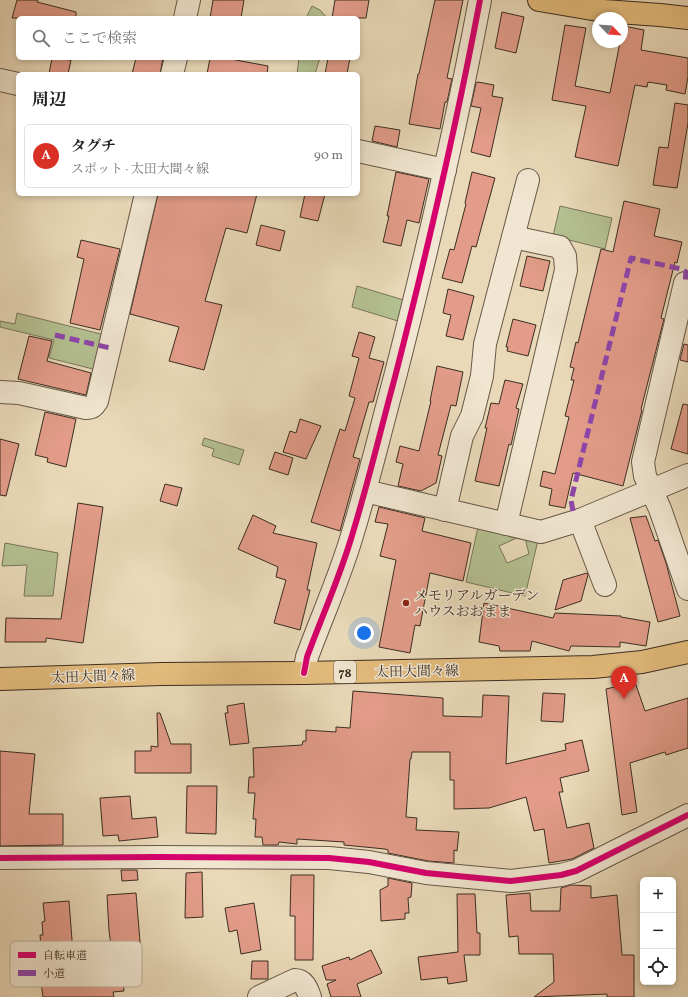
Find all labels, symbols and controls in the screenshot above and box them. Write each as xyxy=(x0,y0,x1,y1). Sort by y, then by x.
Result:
north arrow xyxy=(592,12,628,48)
search box xyxy=(16,16,360,60)
icon: search xyxy=(30,27,52,49)
text: ここで検索 xyxy=(62,29,137,50)
text: 周辺 xyxy=(32,89,66,112)
text: タグチ xyxy=(71,137,116,158)
text: A xyxy=(41,147,51,165)
text: 90 m xyxy=(314,147,343,165)
text: スポット · 太田大間々線 xyxy=(71,161,209,179)
place label: メモリアルガーデン ハウスおおまま xyxy=(414,587,539,622)
marker: メモリアルガーデン ハウスおおまま xyxy=(401,598,411,608)
your location xyxy=(354,623,374,643)
road number: 78 xyxy=(334,661,356,683)
street label: 太田大間々線 xyxy=(375,662,459,683)
pin: A xyxy=(611,666,637,699)
street label: 太田大間々線 xyxy=(51,667,135,688)
map controls xyxy=(640,877,676,985)
button: + xyxy=(640,877,676,913)
button: − xyxy=(640,913,676,949)
legend xyxy=(10,941,142,987)
text: 自転車道 xyxy=(43,949,87,964)
button: locate xyxy=(640,949,676,985)
text: 小道 xyxy=(43,967,65,982)

